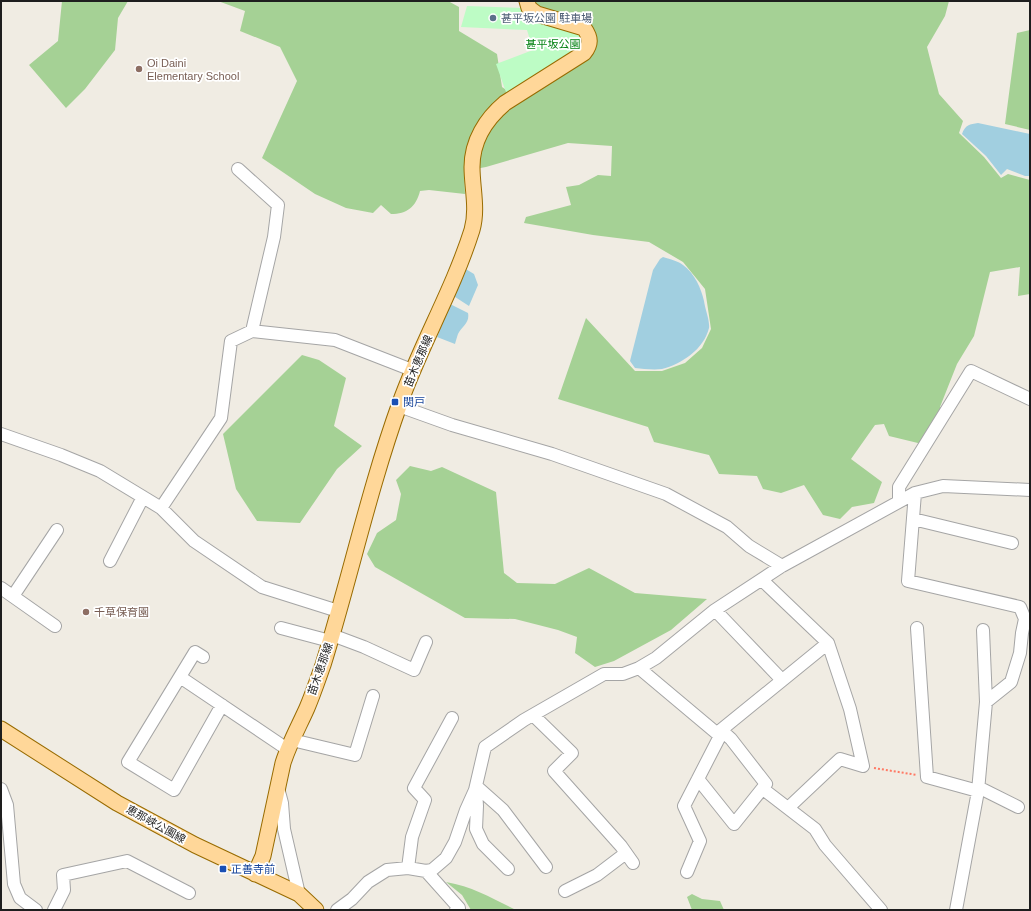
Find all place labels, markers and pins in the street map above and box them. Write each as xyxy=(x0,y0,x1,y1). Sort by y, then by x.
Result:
place label: 甚平坂公園 駐車場 xyxy=(501,12,592,24)
marker: 甚平坂公園 駐車場 xyxy=(488,13,498,23)
place label: Oi Daini Elementary School xyxy=(147,57,239,82)
marker: Oi Daini Elementary School xyxy=(134,64,144,74)
place label: 関戸 xyxy=(403,396,425,408)
marker: 関戸 xyxy=(390,397,400,407)
place label: 千草保育園 xyxy=(94,606,149,618)
marker: 千草保育園 xyxy=(81,607,91,617)
place label: 正善寺前 xyxy=(231,863,275,875)
marker: 正善寺前 xyxy=(218,864,228,874)

